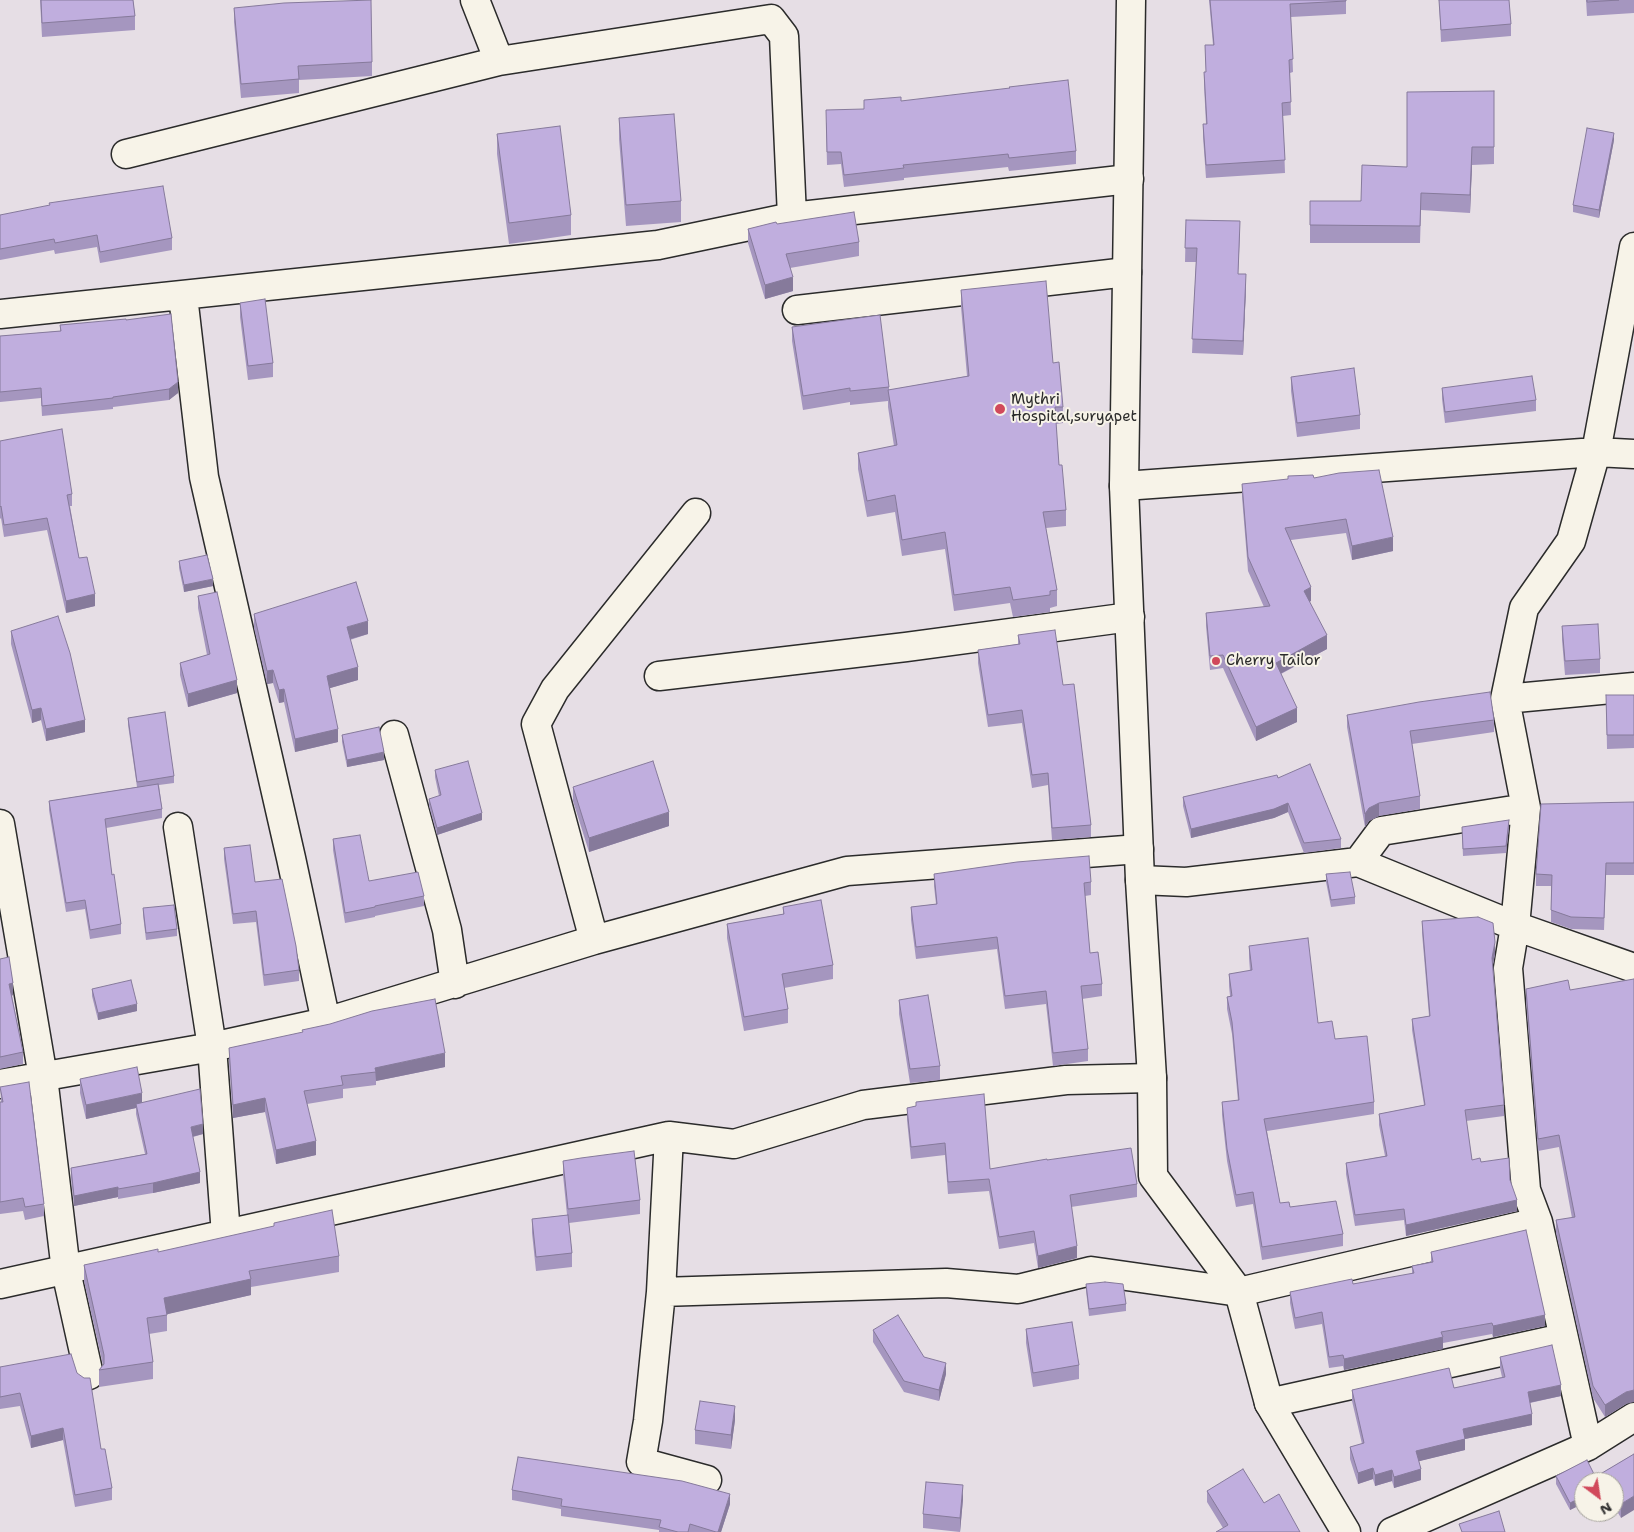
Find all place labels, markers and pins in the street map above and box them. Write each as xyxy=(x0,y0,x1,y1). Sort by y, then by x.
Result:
place label: Mythri Hospital,suryapet xyxy=(1011,391,1137,426)
marker: Mythri Hospital,suryapet xyxy=(993,402,1007,416)
place label: Cherry Tailor xyxy=(1226,652,1321,670)
marker: Cherry Tailor xyxy=(1210,655,1222,667)

